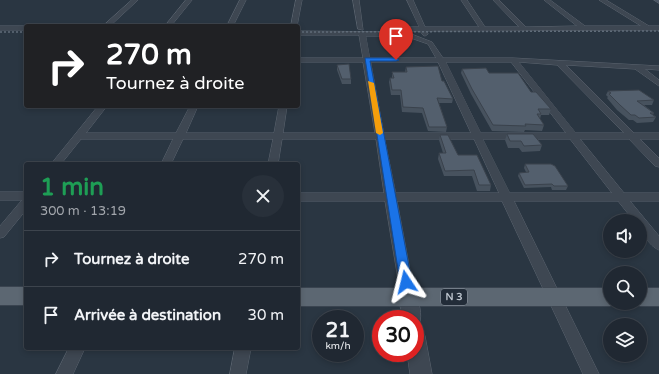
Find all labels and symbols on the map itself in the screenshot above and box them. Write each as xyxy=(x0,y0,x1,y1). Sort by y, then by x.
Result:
pin xyxy=(379,19,413,60)
position arrow xyxy=(385,261,427,303)
road number: N 3 xyxy=(441,289,467,305)
speed limit sign: 30 xyxy=(372,310,424,362)

